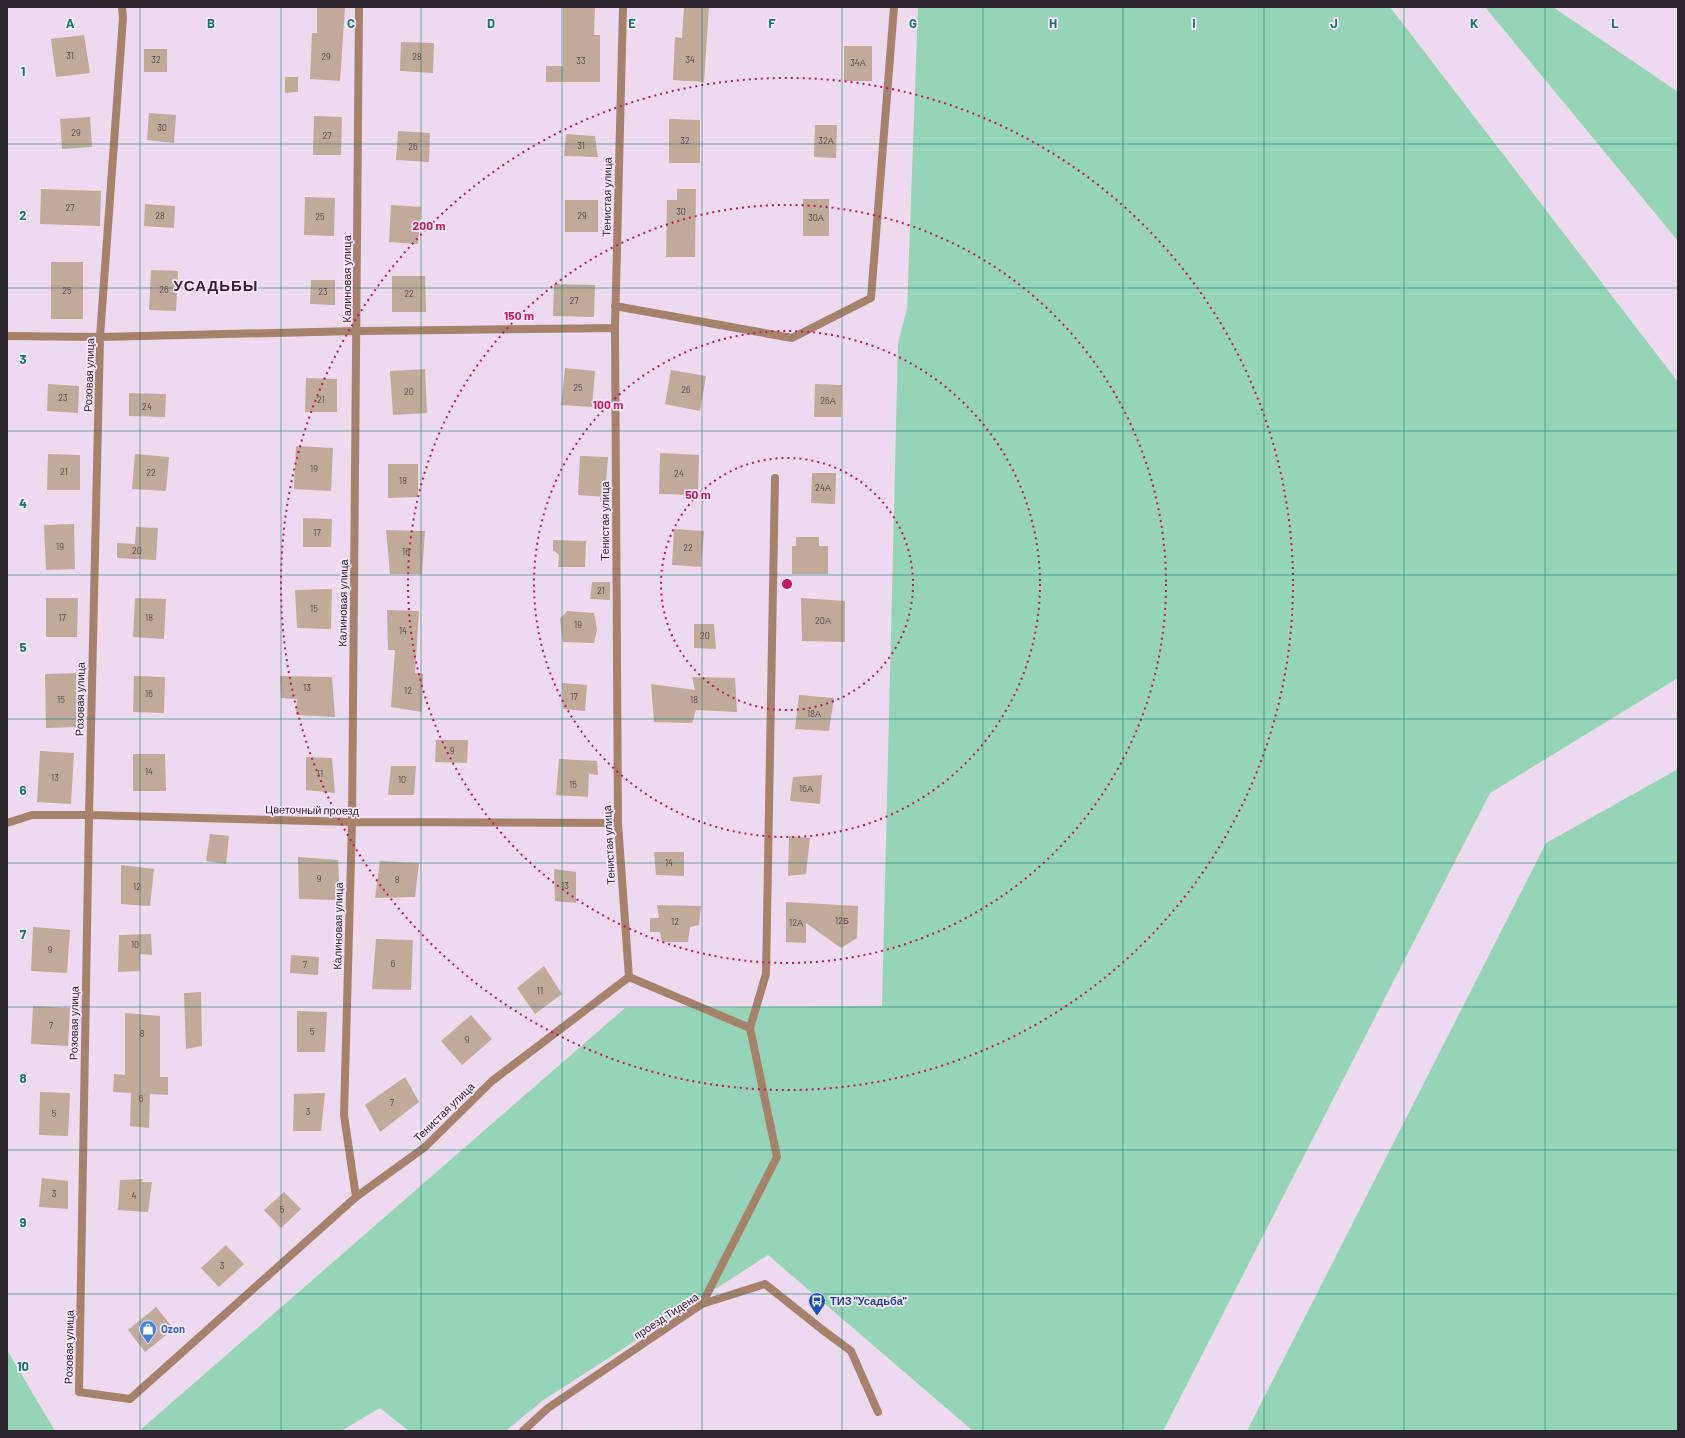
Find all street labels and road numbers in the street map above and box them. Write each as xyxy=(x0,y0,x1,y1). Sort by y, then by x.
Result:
street label: Тенистая улица xyxy=(599,156,614,237)
street label: Калиновая улица xyxy=(340,234,353,323)
street label: Розовая улица xyxy=(81,337,96,412)
street label: Тенистая улица xyxy=(598,480,611,561)
street label: Калиновая улица xyxy=(335,558,350,647)
street label: Розовая улица xyxy=(72,661,87,736)
street label: Цветочный проезд xyxy=(265,802,360,817)
street label: Тенистая улица xyxy=(600,804,617,885)
street label: Калиновая улица xyxy=(330,881,345,970)
street label: Розовая улица xyxy=(66,985,81,1060)
street label: Тенистая улица xyxy=(411,1079,477,1144)
street label: проезд Тидена xyxy=(631,1289,701,1341)
street label: Розовая улица xyxy=(61,1309,76,1384)

